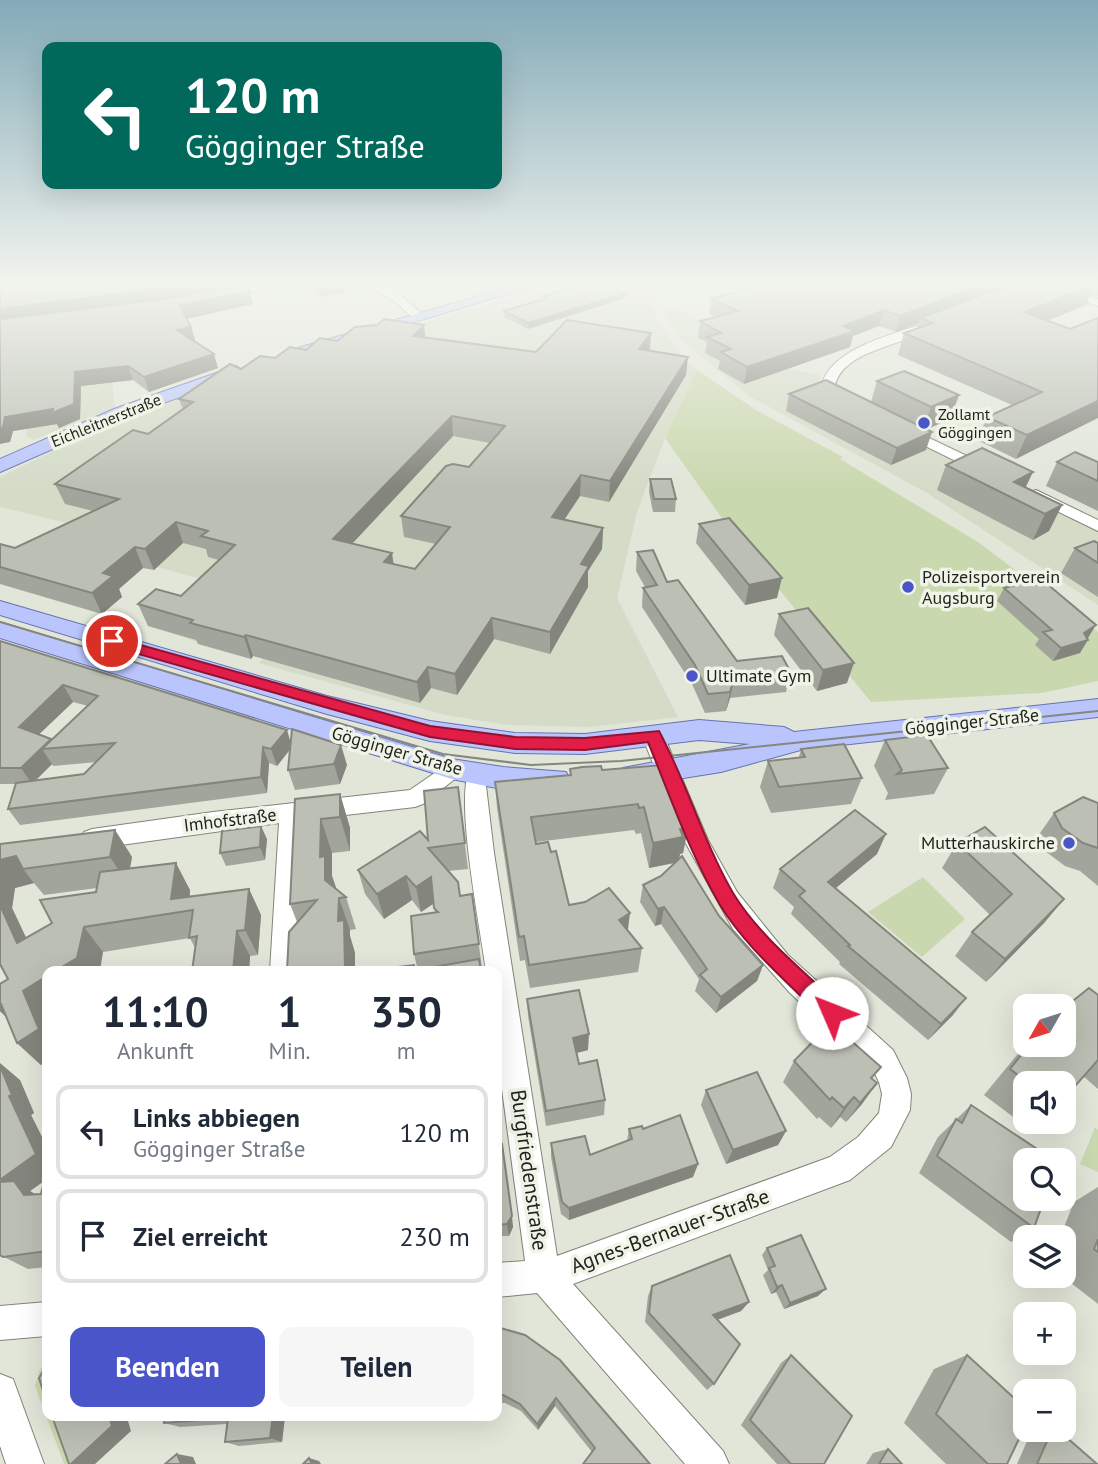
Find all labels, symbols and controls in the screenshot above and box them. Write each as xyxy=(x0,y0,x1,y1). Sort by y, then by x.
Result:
text: 120 m xyxy=(185,63,320,127)
icon: left xyxy=(70,70,161,161)
text: Gögginger Straße xyxy=(185,125,425,167)
street label: Eichleitnerstraße xyxy=(48,389,164,451)
place label: Zollamt Göggingen xyxy=(938,404,1012,442)
marker: Zollamt Göggingen xyxy=(916,415,932,431)
place label: Polizeisportverein Augsburg xyxy=(922,565,1060,609)
marker: Polizeisportverein Augsburg xyxy=(900,579,916,595)
pin xyxy=(82,611,142,671)
icon: arrive xyxy=(93,622,131,660)
place label: Ultimate Gym xyxy=(706,664,811,687)
marker: Ultimate Gym xyxy=(684,668,700,684)
street label: Gögginger Straße xyxy=(904,703,1040,740)
street label: Gögginger Straße xyxy=(329,721,465,780)
street label: Imhofstraße xyxy=(182,802,278,837)
place label: Mutterhauskirche xyxy=(921,831,1055,854)
marker: Mutterhauskirche xyxy=(1061,835,1077,851)
position arrow xyxy=(795,976,869,1050)
text: 11:10 xyxy=(102,984,209,1039)
text: 1 xyxy=(278,984,301,1039)
text: 350 xyxy=(370,984,442,1039)
north arrow xyxy=(1013,994,1076,1057)
map controls xyxy=(1013,994,1076,1442)
text: Ankunft xyxy=(117,1036,194,1065)
text: Min. xyxy=(269,1036,310,1065)
text: m xyxy=(397,1036,416,1065)
button: sound xyxy=(1013,1071,1076,1134)
street label: Burgfriedenstraße xyxy=(505,1088,554,1252)
text: Links abbiegen xyxy=(133,1101,300,1134)
icon: left xyxy=(74,1113,112,1151)
text: 120 m xyxy=(399,1116,470,1149)
text: Gögginger Straße xyxy=(133,1134,305,1163)
button: search xyxy=(1013,1148,1076,1211)
street label: Agnes-Bernauer-Straße xyxy=(567,1182,773,1279)
icon: arrive xyxy=(74,1217,112,1255)
text: Ziel erreicht xyxy=(133,1220,268,1253)
text: 230 m xyxy=(399,1220,470,1253)
button: layers xyxy=(1013,1225,1076,1288)
button: + xyxy=(1013,1302,1076,1365)
button: Beenden xyxy=(70,1327,265,1407)
button: Teilen xyxy=(279,1327,474,1407)
button: − xyxy=(1013,1379,1076,1442)

